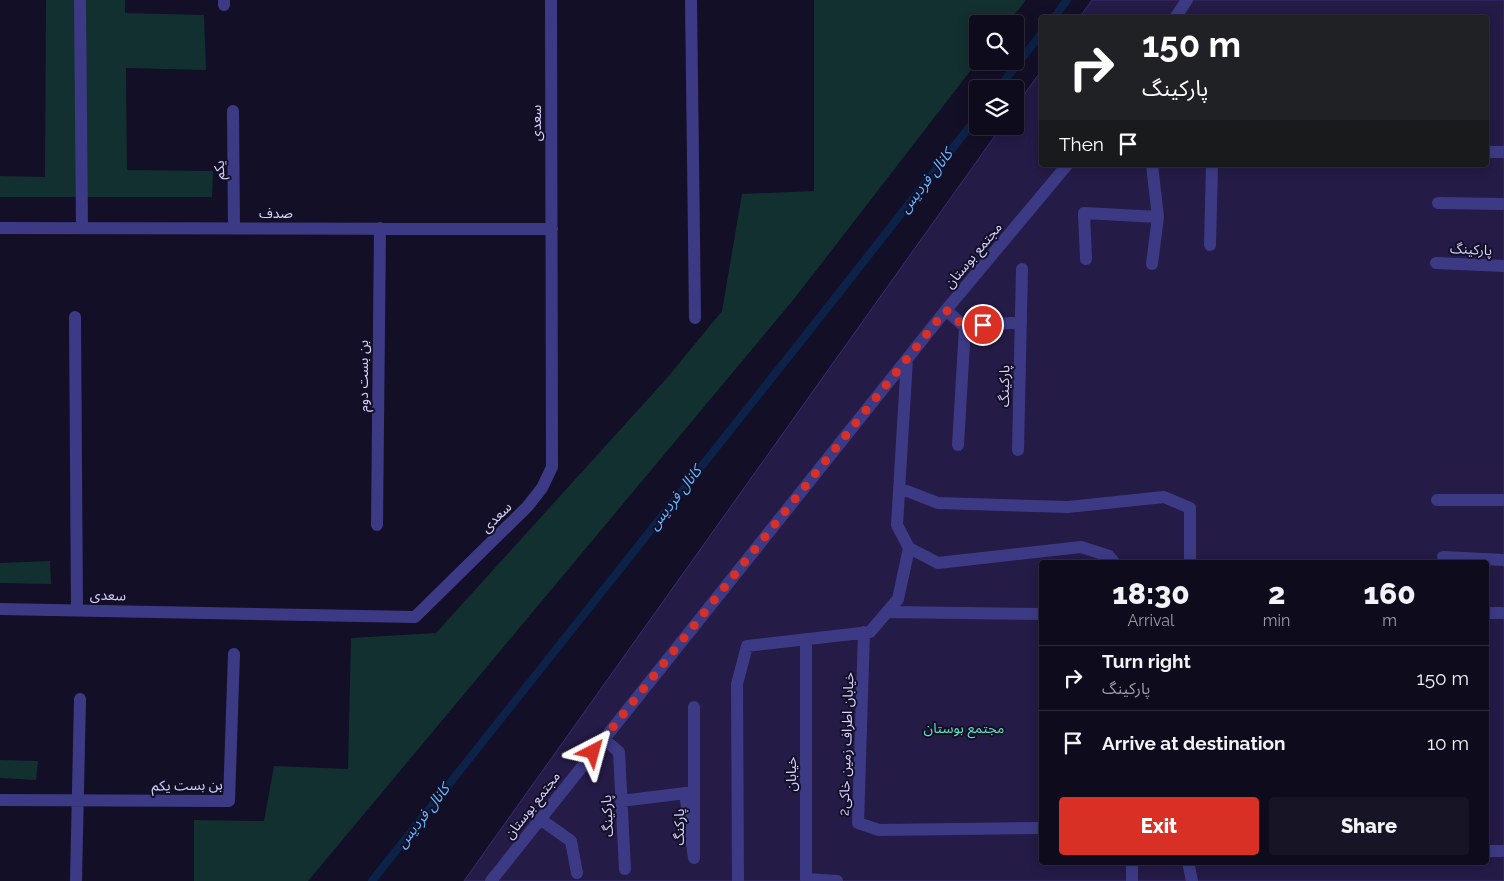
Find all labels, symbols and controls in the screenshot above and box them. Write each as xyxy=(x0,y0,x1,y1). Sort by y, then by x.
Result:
map controls xyxy=(969,15,1024,135)
button: search xyxy=(969,15,1024,70)
text: 150 m xyxy=(1142,24,1241,65)
icon: right xyxy=(1059,35,1124,100)
text: پارکینگ xyxy=(1142,75,1208,101)
button: layers xyxy=(969,80,1024,135)
street label: سعدی xyxy=(528,105,545,141)
icon: arrive xyxy=(1114,130,1142,158)
text: Then xyxy=(1059,133,1104,155)
water label: کانال فردیس xyxy=(896,143,958,216)
street label: یکم xyxy=(211,160,230,180)
street label: صدف xyxy=(259,205,293,221)
street label: مجتمع بوستان xyxy=(941,219,1007,293)
street label: پارکینگ xyxy=(1449,240,1493,260)
pin xyxy=(962,304,1004,346)
icon: arrive xyxy=(969,311,997,339)
street label: بن بست دوم xyxy=(355,340,374,412)
street label: پارکینگ xyxy=(996,365,1014,407)
water label: کانال فردیس xyxy=(645,460,707,533)
street label: سعدی xyxy=(477,498,515,536)
text: 18:30 xyxy=(1112,576,1190,611)
text: 2 xyxy=(1268,576,1285,611)
text: 160 xyxy=(1364,576,1416,611)
street label: سعدی xyxy=(90,587,126,604)
text: Arrival xyxy=(1127,611,1174,630)
text: min xyxy=(1263,611,1290,630)
text: m xyxy=(1382,611,1397,630)
text: Turn right xyxy=(1102,650,1191,672)
icon: right xyxy=(1059,664,1087,692)
text: 150 m xyxy=(1417,667,1469,689)
street label: خیابان اطراف زمین خاکی2 xyxy=(835,672,858,816)
text: پارکینگ xyxy=(1102,679,1150,698)
park label: مجتمع بوستان xyxy=(924,720,1004,739)
position arrow xyxy=(566,725,618,777)
icon: arrive xyxy=(1059,729,1087,757)
text: Arrive at destination xyxy=(1102,732,1286,754)
text: 10 m xyxy=(1427,732,1469,754)
street label: خیابان xyxy=(783,757,800,791)
street label: مجتمع بوستان xyxy=(501,768,566,844)
street label: بن بست یکم xyxy=(151,776,223,797)
water label: کانال فردیس xyxy=(393,778,455,851)
street label: پارکینگ xyxy=(598,794,618,838)
button: Exit xyxy=(1059,797,1259,855)
button: Share xyxy=(1269,797,1469,855)
street label: پارکنگ xyxy=(671,808,689,846)

